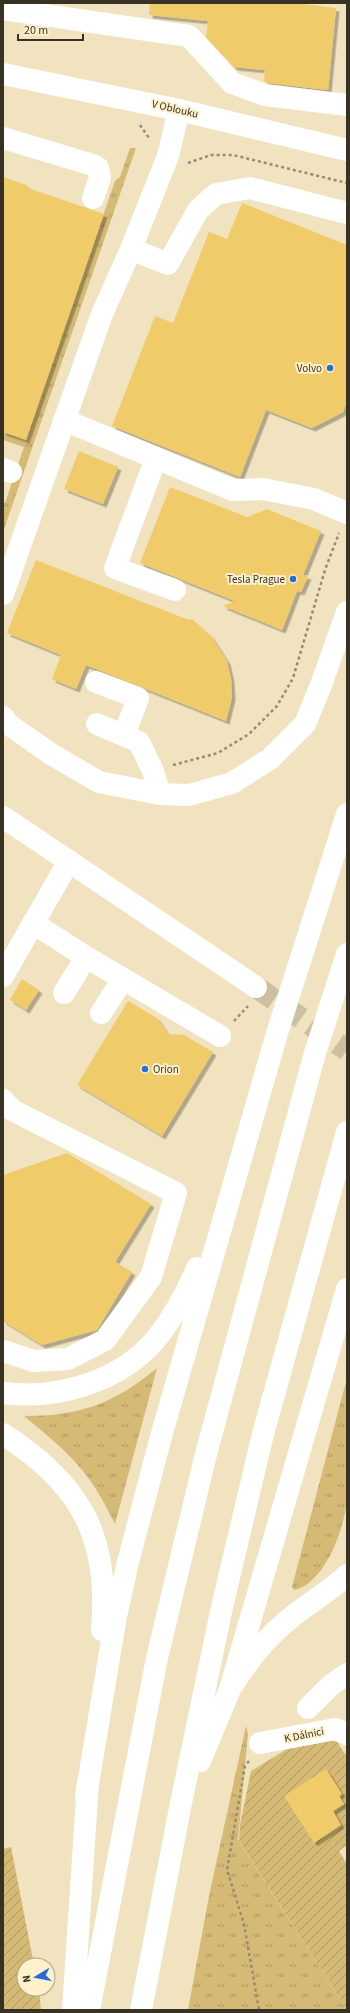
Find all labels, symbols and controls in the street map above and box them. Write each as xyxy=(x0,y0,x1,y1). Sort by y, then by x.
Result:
scale bar xyxy=(18,16,83,42)
text: 20 m xyxy=(24,22,48,39)
street label: V Oblouku xyxy=(150,96,200,122)
place label: Volvo xyxy=(297,361,322,376)
marker: Volvo xyxy=(325,363,335,373)
place label: Tesla Prague xyxy=(227,572,286,587)
marker: Tesla Prague xyxy=(288,574,298,584)
place label: Orion xyxy=(153,1062,179,1077)
marker: Orion xyxy=(140,1064,150,1074)
street label: K Dálnici xyxy=(283,1724,325,1746)
north arrow xyxy=(16,1957,56,1997)
text: N xyxy=(19,1974,35,1984)

